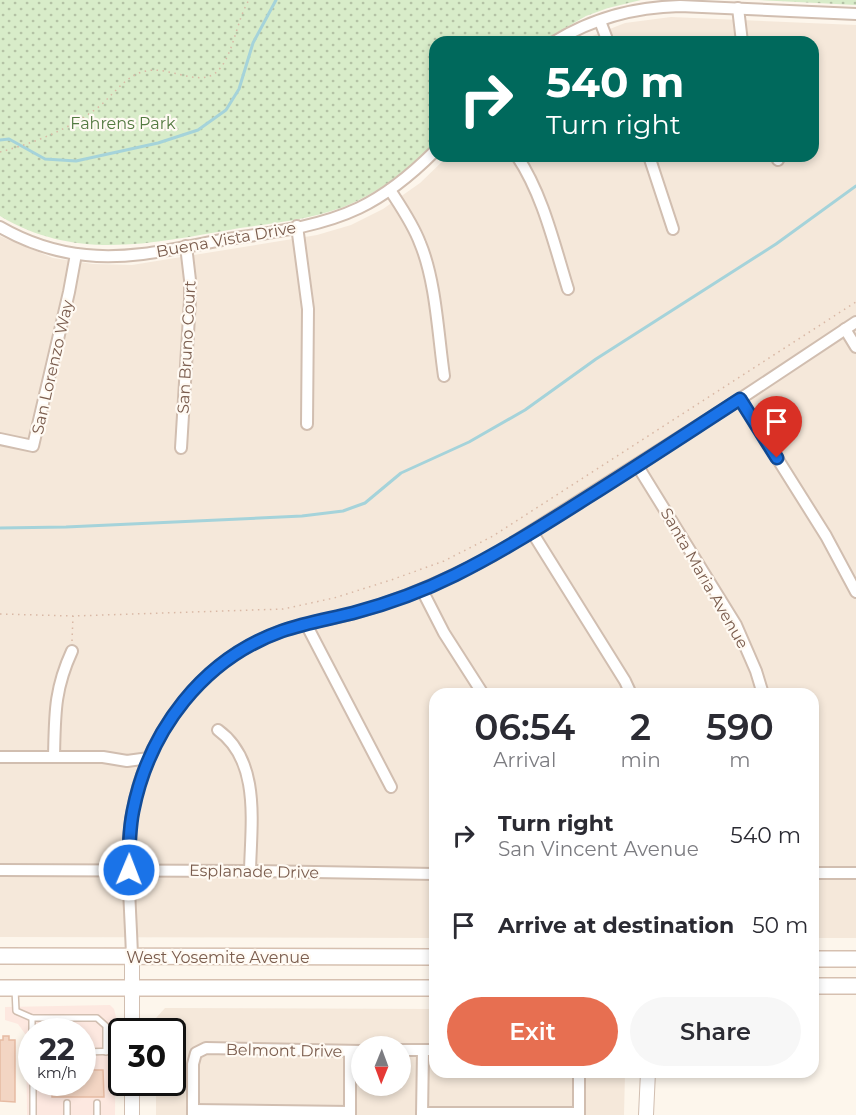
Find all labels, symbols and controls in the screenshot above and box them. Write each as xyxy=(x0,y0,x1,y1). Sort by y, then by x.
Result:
text: 540 m xyxy=(546,56,684,108)
icon: right xyxy=(447,60,525,138)
text: Turn right xyxy=(546,108,681,141)
park label: Fahrens Park xyxy=(70,114,176,133)
street label: Buena Vista Drive xyxy=(155,218,297,261)
street label: San Bruno Court xyxy=(174,279,200,414)
street label: San Lorenzo Way xyxy=(28,298,77,436)
pin xyxy=(751,396,802,458)
icon: arrive xyxy=(760,405,793,438)
street label: Santa Maria Avenue xyxy=(657,505,753,652)
text: 06:54 xyxy=(474,705,575,749)
text: 2 xyxy=(630,705,651,749)
text: 590 xyxy=(706,705,774,749)
text: Arrival xyxy=(493,748,556,772)
text: min xyxy=(621,748,661,772)
text: m xyxy=(729,748,750,772)
text: Turn right xyxy=(498,810,613,837)
icon: right xyxy=(447,819,480,852)
text: 540 m xyxy=(730,822,801,849)
text: San Vincent Avenue xyxy=(498,837,699,861)
position arrow xyxy=(97,838,161,902)
street label: Esplanade Drive xyxy=(189,861,319,882)
icon: arrive xyxy=(447,909,480,942)
text: Arrive at destination xyxy=(498,912,734,939)
text: 50 m xyxy=(752,912,808,939)
street label: West Yosemite Avenue xyxy=(126,948,310,967)
button: Exit xyxy=(447,997,618,1066)
button: Share xyxy=(630,997,801,1066)
speed limit sign: 30 xyxy=(108,1018,186,1096)
text: 22 xyxy=(39,1031,75,1068)
north arrow xyxy=(351,1036,411,1096)
map controls xyxy=(351,1036,411,1096)
street label: Belmont Drive xyxy=(226,1040,342,1061)
text: km/h xyxy=(37,1063,77,1082)

